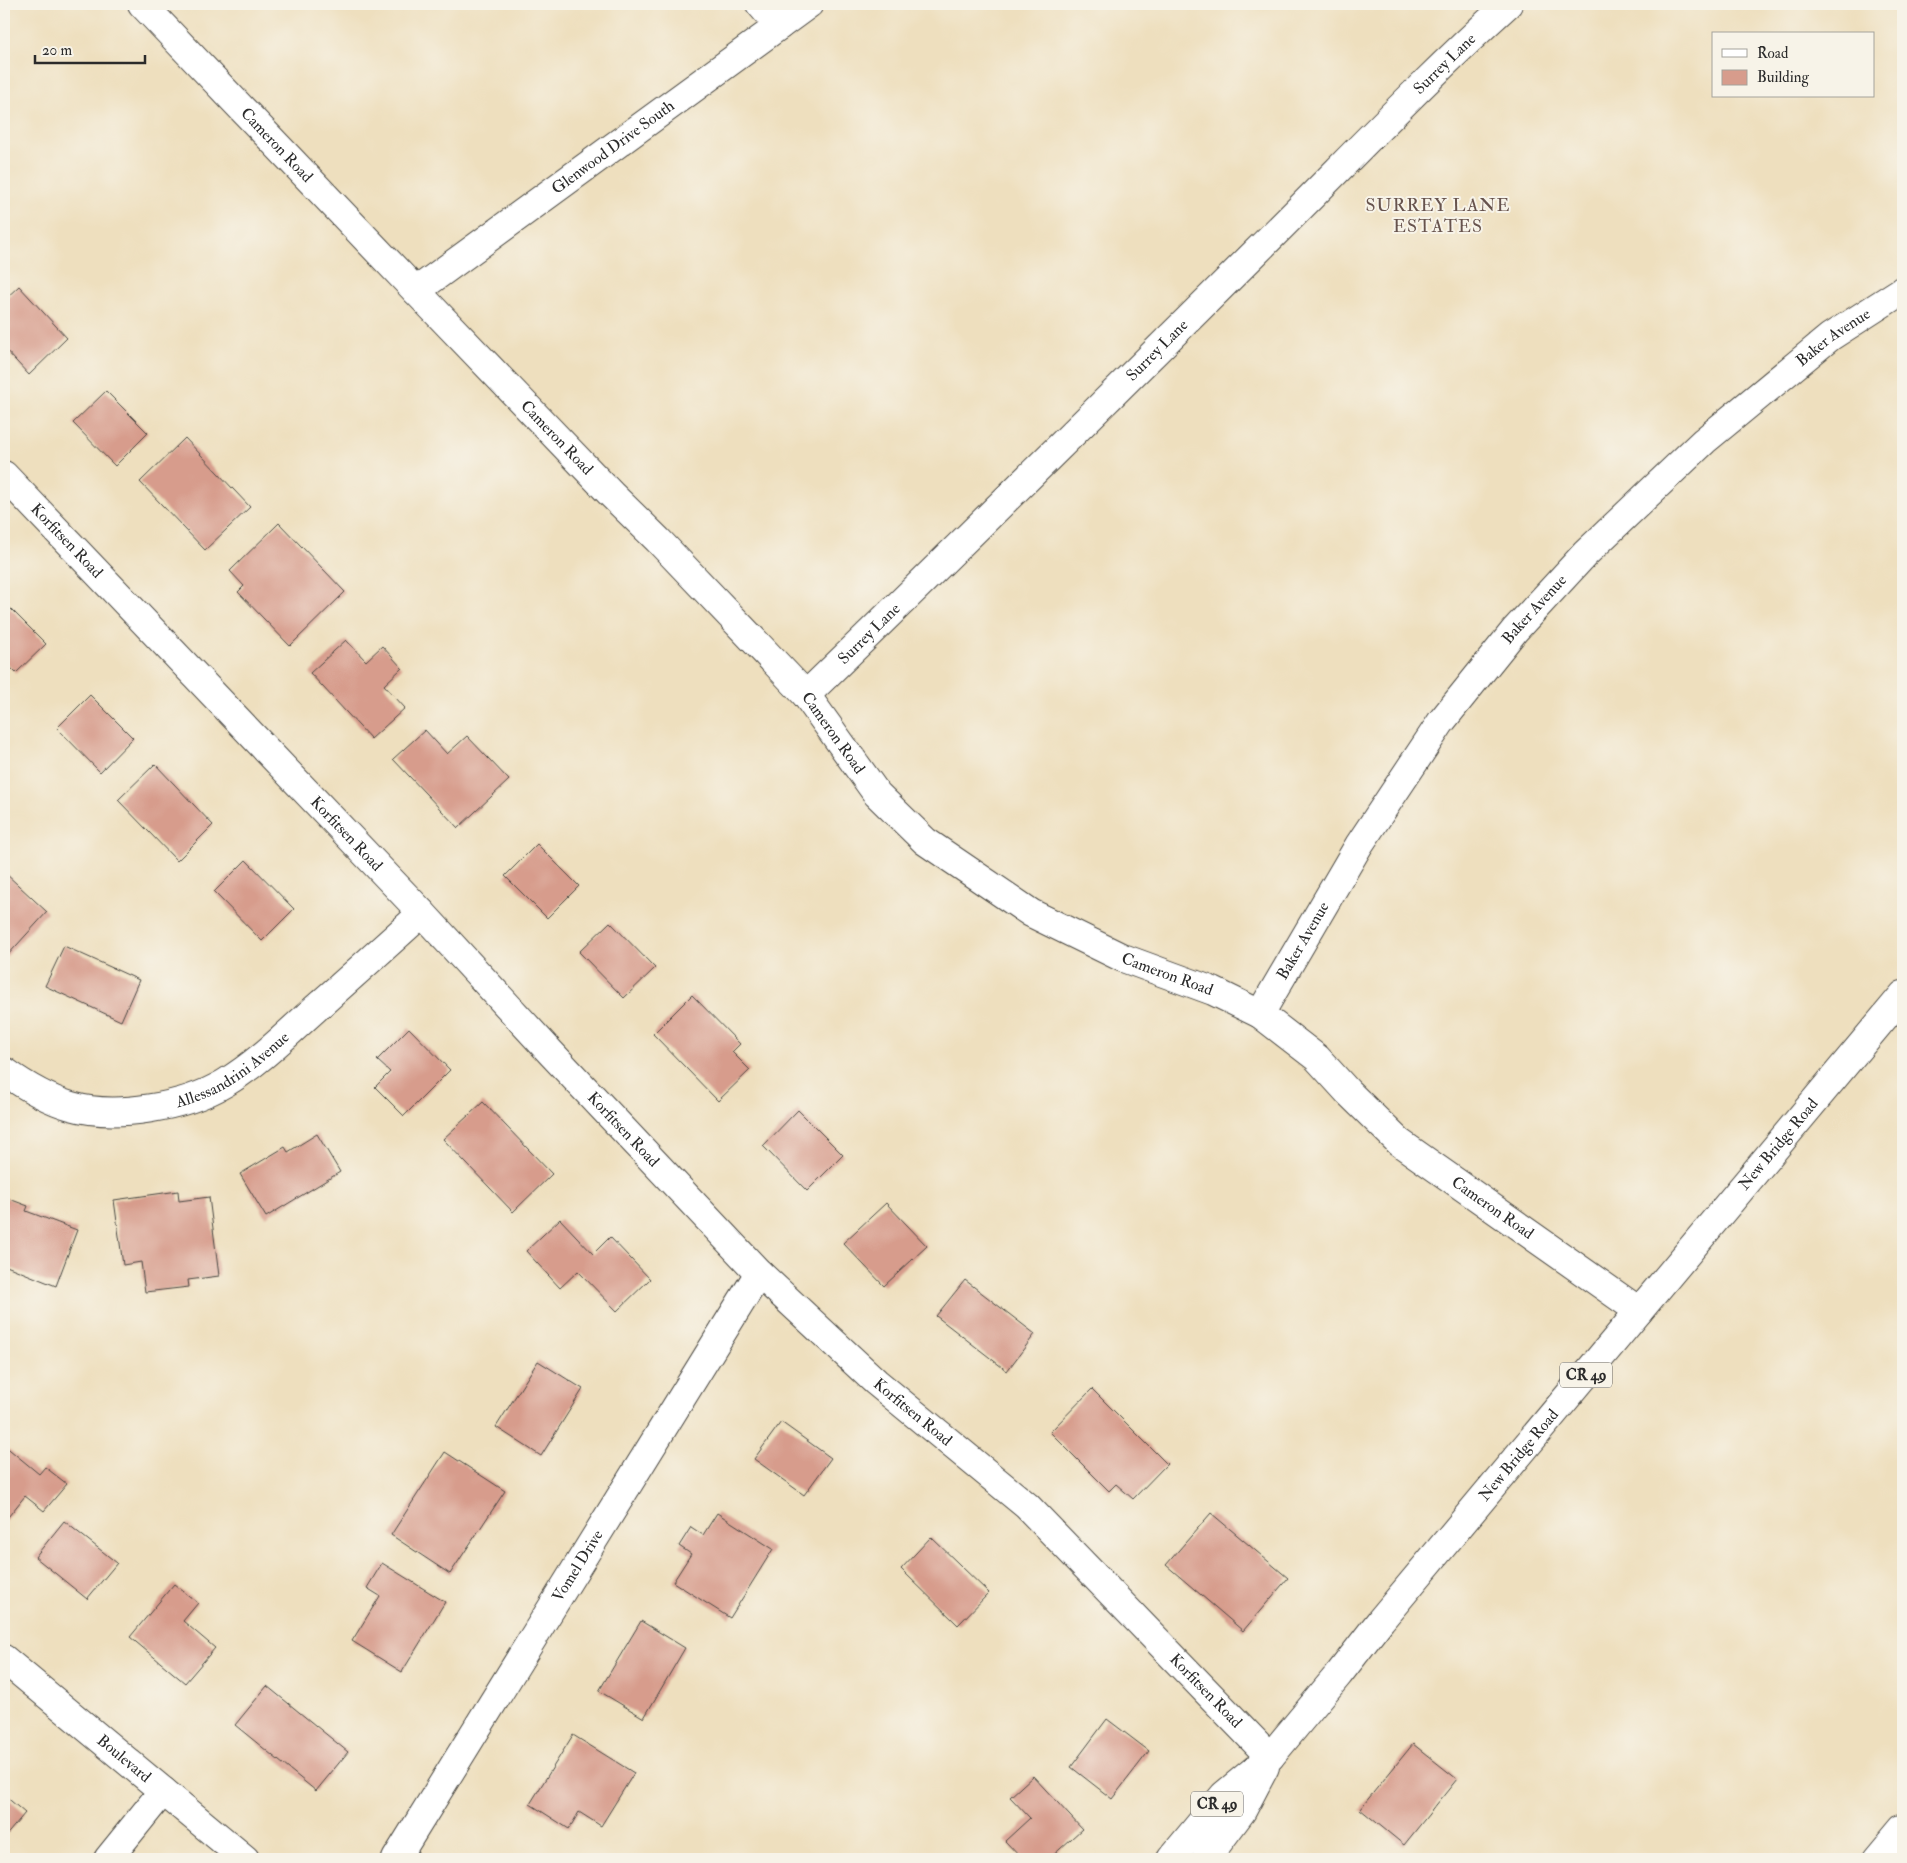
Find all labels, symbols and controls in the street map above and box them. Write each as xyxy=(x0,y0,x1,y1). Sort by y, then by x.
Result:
street label: Surrey Lane xyxy=(1409,29,1480,98)
scale bar xyxy=(35,32,145,64)
legend xyxy=(1712,32,1874,98)
text: 20 m xyxy=(42,41,72,60)
text: Road xyxy=(1757,44,1789,63)
text: Building xyxy=(1757,68,1809,87)
street label: Glenwood Drive South xyxy=(548,95,679,199)
street label: Cameron Road xyxy=(236,103,317,187)
district label: SURREY LANE ESTATES xyxy=(1366,194,1510,238)
street label: Baker Avenue xyxy=(1792,304,1874,371)
street label: Surrey Lane xyxy=(1122,315,1192,385)
street label: Cameron Road xyxy=(516,396,597,479)
street label: Korfitsen Road xyxy=(27,499,107,582)
street label: Baker Avenue xyxy=(1498,570,1571,648)
street label: Surrey Lane xyxy=(834,599,905,669)
street label: Cameron Road xyxy=(797,688,869,778)
street label: Korfitsen Road xyxy=(306,792,387,875)
street label: Baker Avenue xyxy=(1272,898,1334,983)
street label: Cameron Road xyxy=(1119,948,1216,1000)
street label: Allessandrini Avenue xyxy=(173,1027,294,1113)
street label: Korfitsen Road xyxy=(583,1088,664,1171)
street label: New Bridge Road xyxy=(1734,1094,1823,1194)
street label: Cameron Road xyxy=(1448,1172,1538,1244)
road number: CR 49 xyxy=(1560,1362,1612,1388)
street label: Korfitsen Road xyxy=(869,1374,956,1450)
street label: New Bridge Road xyxy=(1475,1405,1563,1505)
street label: Vomel Drive xyxy=(548,1526,608,1605)
street label: Korfitsen Road xyxy=(1165,1649,1246,1732)
street label: Boulevard xyxy=(93,1730,155,1787)
road number: CR 49 xyxy=(1191,1792,1243,1816)

